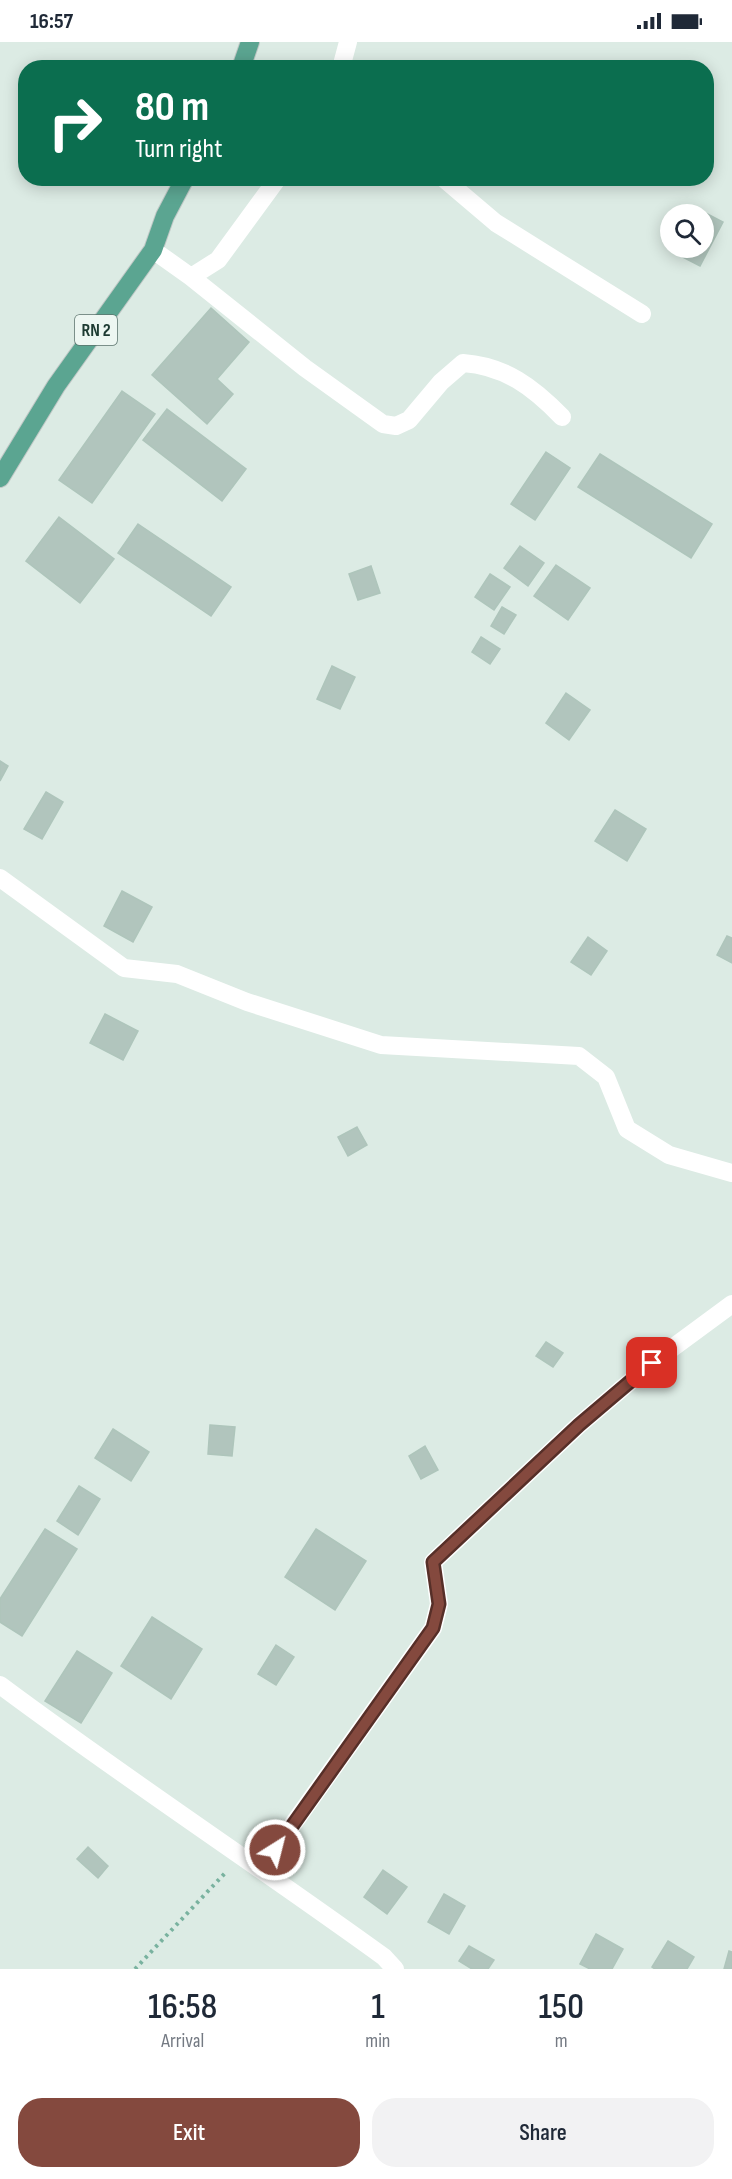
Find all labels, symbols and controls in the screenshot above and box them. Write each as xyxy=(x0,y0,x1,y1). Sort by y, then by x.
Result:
text: 16:57 xyxy=(30,8,73,35)
text: 80 m xyxy=(135,82,209,133)
icon: right xyxy=(36,84,114,162)
text: Turn right xyxy=(135,133,222,165)
map controls xyxy=(660,204,714,258)
button: search xyxy=(660,204,714,258)
road number: RN 2 xyxy=(75,315,117,345)
pin xyxy=(626,1337,677,1388)
icon: arrive xyxy=(635,1346,668,1379)
position arrow xyxy=(243,1818,307,1882)
text: 16:58 xyxy=(148,1986,217,2029)
text: 1 xyxy=(371,1986,385,2029)
text: 150 xyxy=(539,1986,584,2029)
text: Arrival xyxy=(161,2029,204,2053)
text: min xyxy=(365,2029,390,2053)
text: m xyxy=(555,2029,568,2053)
button: Exit xyxy=(18,2098,360,2167)
button: Share xyxy=(372,2098,714,2167)

